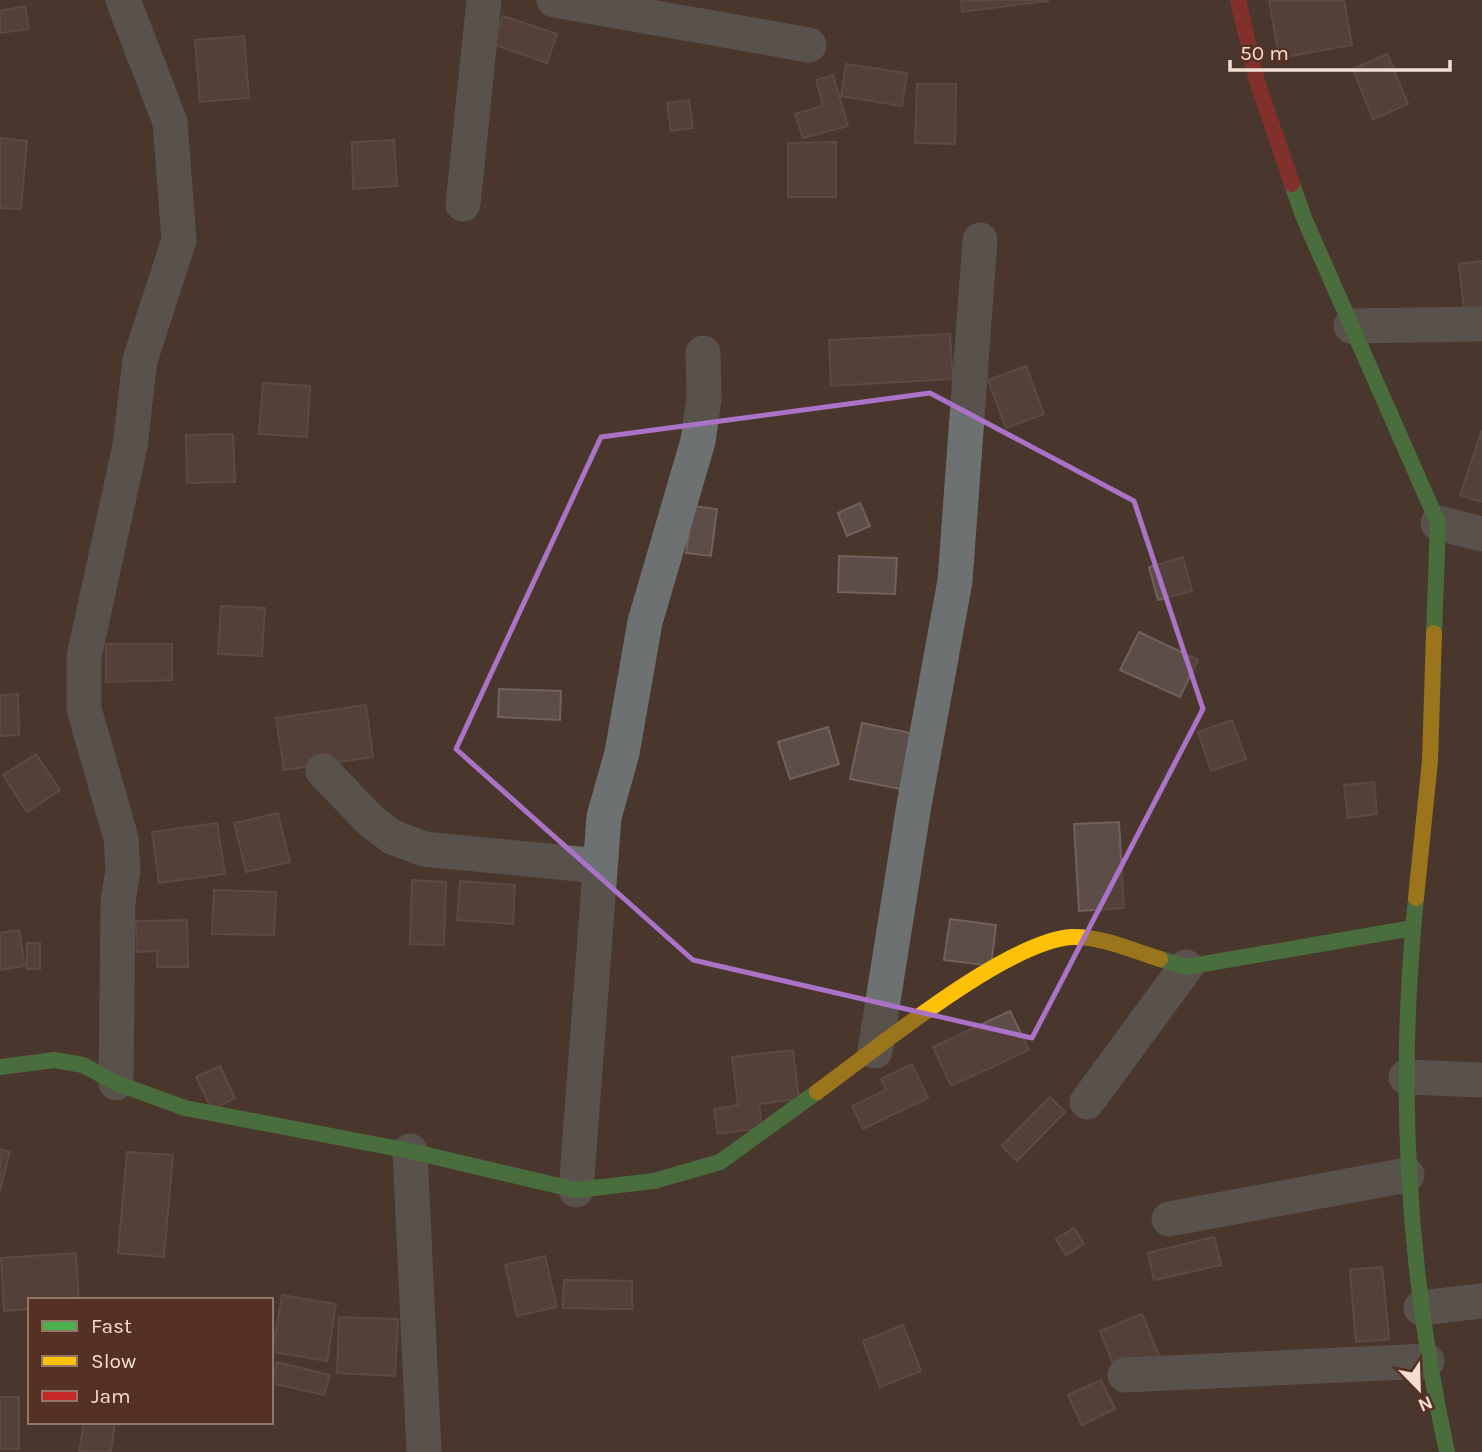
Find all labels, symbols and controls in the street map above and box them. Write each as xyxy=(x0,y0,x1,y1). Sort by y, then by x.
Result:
scale bar xyxy=(1230,28,1450,72)
text: 50 m xyxy=(1240,41,1289,65)
legend xyxy=(28,1298,273,1424)
text: Fast xyxy=(91,1314,132,1338)
text: Slow xyxy=(91,1349,136,1373)
north arrow xyxy=(1384,1354,1454,1424)
text: Jam xyxy=(91,1384,131,1408)
text: N xyxy=(1415,1391,1436,1417)

